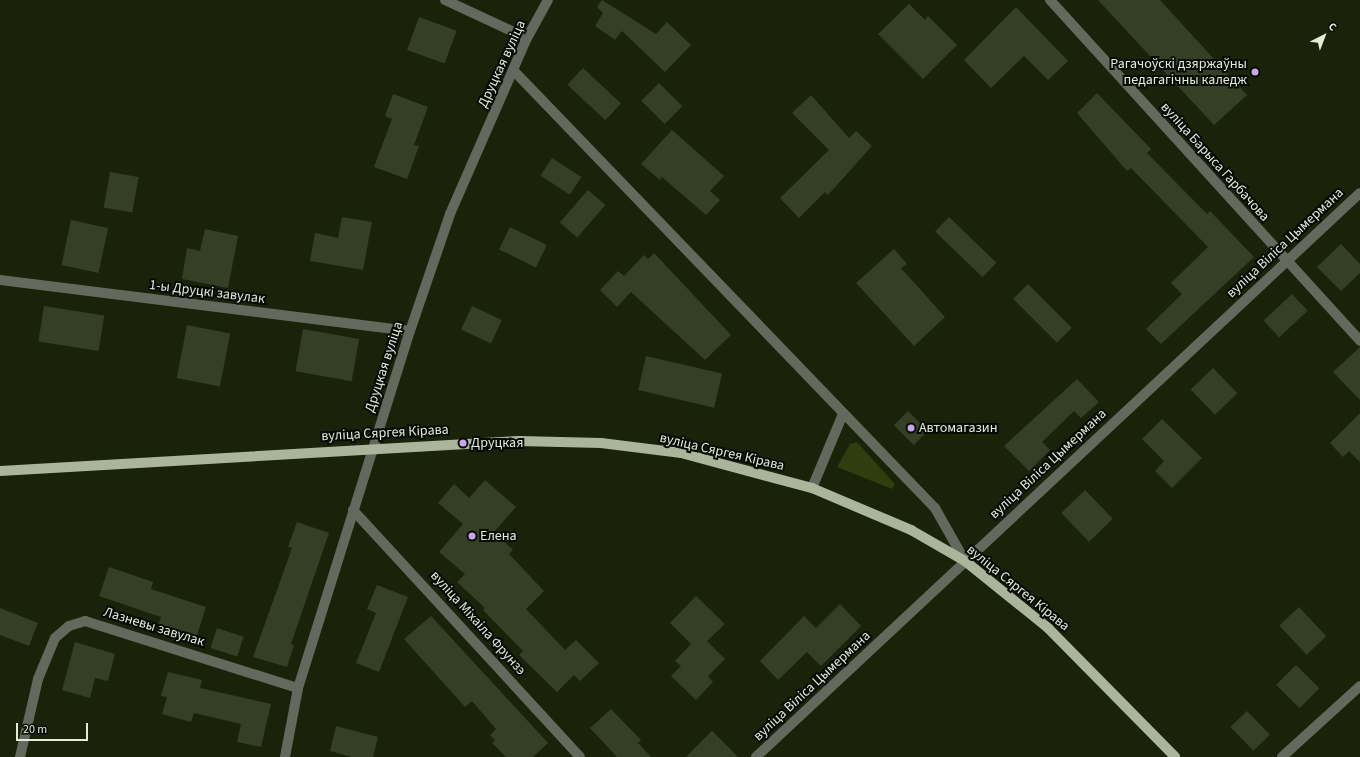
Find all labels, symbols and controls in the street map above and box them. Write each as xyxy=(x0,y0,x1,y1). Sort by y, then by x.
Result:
north arrow xyxy=(1304,16,1344,56)
street label: Друцкая вуліца xyxy=(474,18,530,110)
text: С xyxy=(1325,19,1340,34)
place label: Рагачоўскі дзяржаўны педагагічны каледж xyxy=(1110,56,1247,88)
marker: Рагачоўскі дзяржаўны педагагічны каледж xyxy=(1250,67,1260,77)
street label: вуліца Барыса Гарбачова xyxy=(1157,99,1273,225)
street label: вуліца Віліса Цымермана xyxy=(1223,184,1347,302)
street label: 1-ы Друцкі завулак xyxy=(148,277,266,307)
street label: Друцкая вуліца xyxy=(361,320,407,414)
street label: вуліца Віліса Цымермана xyxy=(986,405,1110,523)
place label: Автомагазин xyxy=(919,420,998,436)
street label: вуліца Сяргея Кірава xyxy=(321,421,449,445)
marker: Автомагазин xyxy=(906,423,916,433)
street label: вуліца Сяргея Кірава xyxy=(658,429,786,475)
place label: Друцкая xyxy=(471,435,523,451)
marker: Друцкая xyxy=(458,438,468,448)
place label: Елена xyxy=(480,528,517,544)
marker: Елена xyxy=(467,531,477,541)
street label: вуліца Сяргея Кірава xyxy=(963,541,1073,635)
street label: вуліца Міхаіла Фрунзэ xyxy=(427,567,529,679)
street label: Лазневы завулак xyxy=(101,604,207,650)
street label: вуліца Віліса Цымермана xyxy=(750,627,874,745)
scale bar xyxy=(18,715,90,741)
text: 20 m xyxy=(23,721,47,738)

